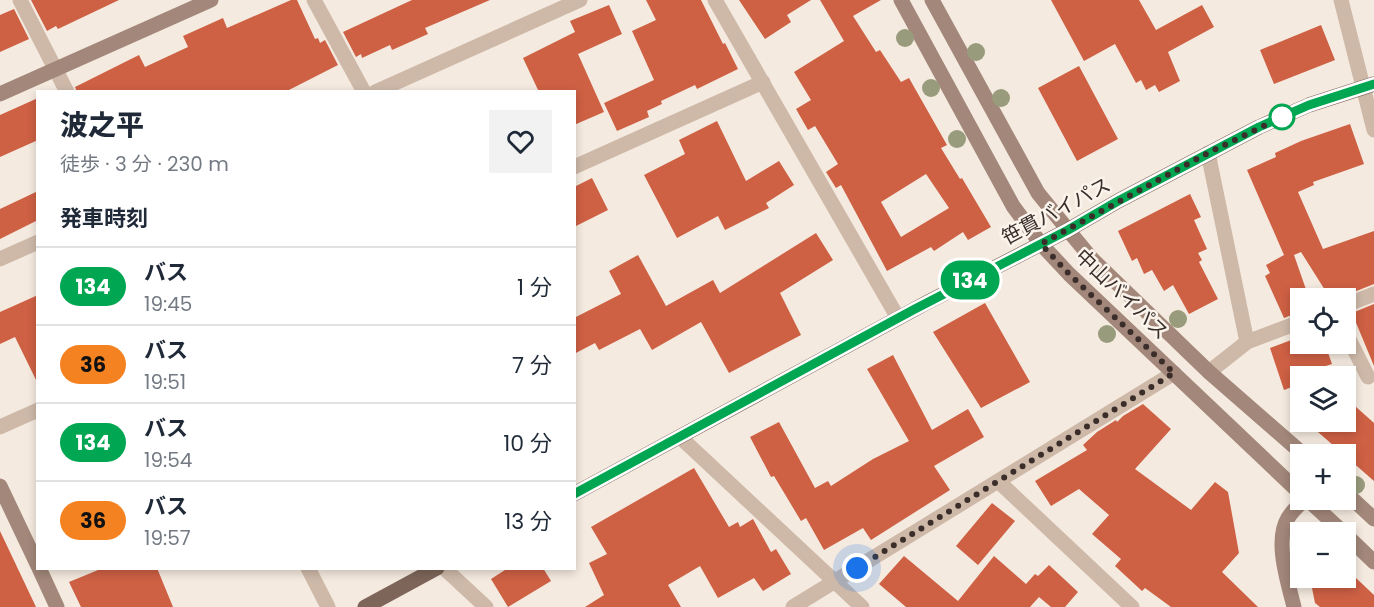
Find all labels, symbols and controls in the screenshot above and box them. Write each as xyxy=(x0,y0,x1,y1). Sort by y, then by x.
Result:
unlabelled marker xyxy=(1269,104,1295,130)
text: 波之平 xyxy=(60,106,144,145)
button: heart xyxy=(489,110,552,173)
text: 徒歩 · 3 分 · 230 m xyxy=(60,150,229,178)
street label: 笹貫バイパス xyxy=(997,171,1115,251)
text: 発車時刻 xyxy=(60,203,148,234)
street label: 中山バイパス xyxy=(1069,242,1175,346)
text: バス xyxy=(144,257,188,288)
line badge: 134 xyxy=(936,260,1004,300)
text: 134 xyxy=(953,266,987,295)
text: 134 xyxy=(76,272,110,301)
text: 1 分 xyxy=(517,272,552,303)
map controls xyxy=(1290,288,1356,588)
button: locate xyxy=(1290,288,1356,354)
text: 19:45 xyxy=(144,290,192,318)
text: バス xyxy=(144,335,188,366)
text: 36 xyxy=(80,350,106,379)
text: 7 分 xyxy=(512,350,552,381)
button: layers xyxy=(1290,366,1356,432)
text: 19:51 xyxy=(144,368,186,396)
text: バス xyxy=(144,413,188,444)
text: 134 xyxy=(76,428,110,457)
text: 10 分 xyxy=(503,428,552,459)
button: + xyxy=(1290,444,1356,510)
text: 19:54 xyxy=(144,446,192,474)
text: バス xyxy=(144,491,188,522)
text: 36 xyxy=(80,506,106,535)
text: 13 分 xyxy=(504,506,552,537)
button: − xyxy=(1290,522,1356,588)
text: 19:57 xyxy=(144,524,191,552)
your location xyxy=(842,553,872,583)

